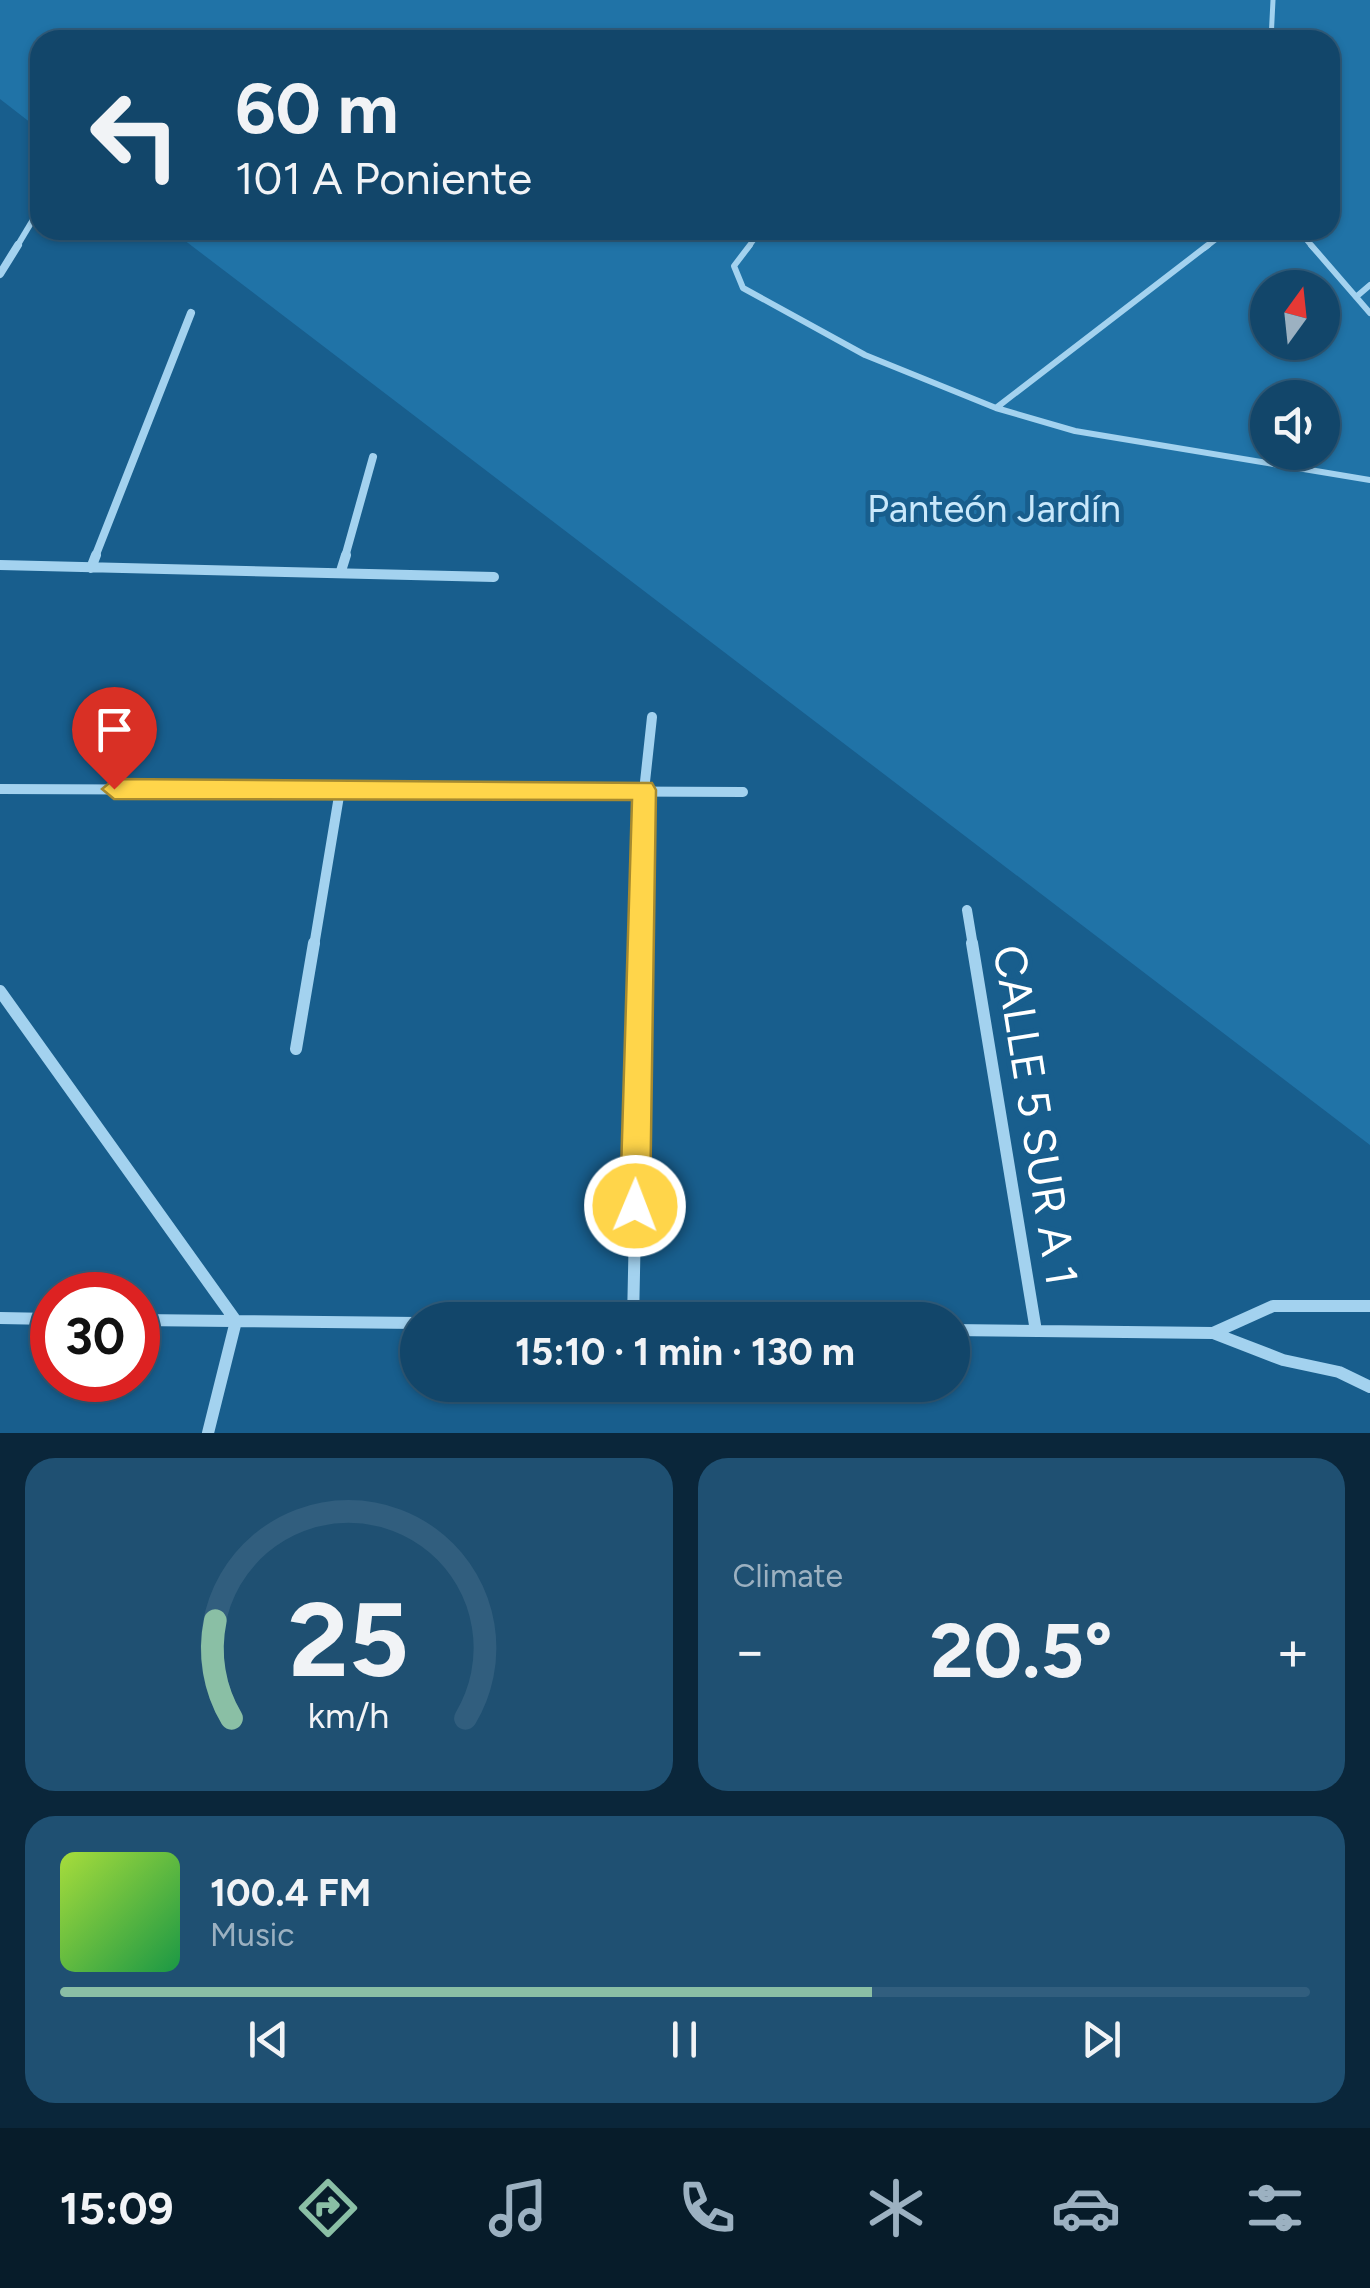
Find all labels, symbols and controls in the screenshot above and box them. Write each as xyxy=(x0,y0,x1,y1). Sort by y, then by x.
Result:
text: 60 m xyxy=(235,66,399,151)
icon: left xyxy=(70,70,200,200)
text: 101 A Poniente xyxy=(235,151,532,205)
north arrow xyxy=(1250,270,1340,360)
map controls xyxy=(1250,270,1340,470)
button: sound xyxy=(1250,380,1340,470)
park label: Panteón Jardín xyxy=(867,486,1121,532)
pin xyxy=(72,687,157,790)
icon: arrive xyxy=(87,702,142,757)
street label: CALLE 5 SUR A 1 xyxy=(982,941,1090,1289)
position arrow xyxy=(583,1154,687,1258)
speed limit sign: 30 xyxy=(30,1272,160,1402)
text: 15:10 · 1 min · 130 m xyxy=(515,1329,855,1375)
text: Climate xyxy=(733,1557,843,1595)
text: 25 xyxy=(288,1577,409,1702)
text: 20.5° xyxy=(930,1606,1113,1696)
text: − xyxy=(733,1618,767,1684)
text: + xyxy=(1276,1618,1310,1684)
text: km/h xyxy=(308,1694,390,1737)
text: 100.4 FM xyxy=(210,1870,371,1916)
text: Music xyxy=(210,1916,295,1954)
icon: previous xyxy=(241,2012,296,2067)
icon: pause xyxy=(657,2012,712,2067)
icon: next xyxy=(1074,2012,1129,2067)
icon: directions xyxy=(293,2173,363,2243)
icon: music xyxy=(483,2173,553,2243)
icon: phone xyxy=(672,2173,742,2243)
icon: climate xyxy=(861,2173,931,2243)
icon: car xyxy=(1051,2173,1121,2243)
icon: filters xyxy=(1240,2173,1310,2243)
text: 15:09 xyxy=(60,2181,174,2235)

